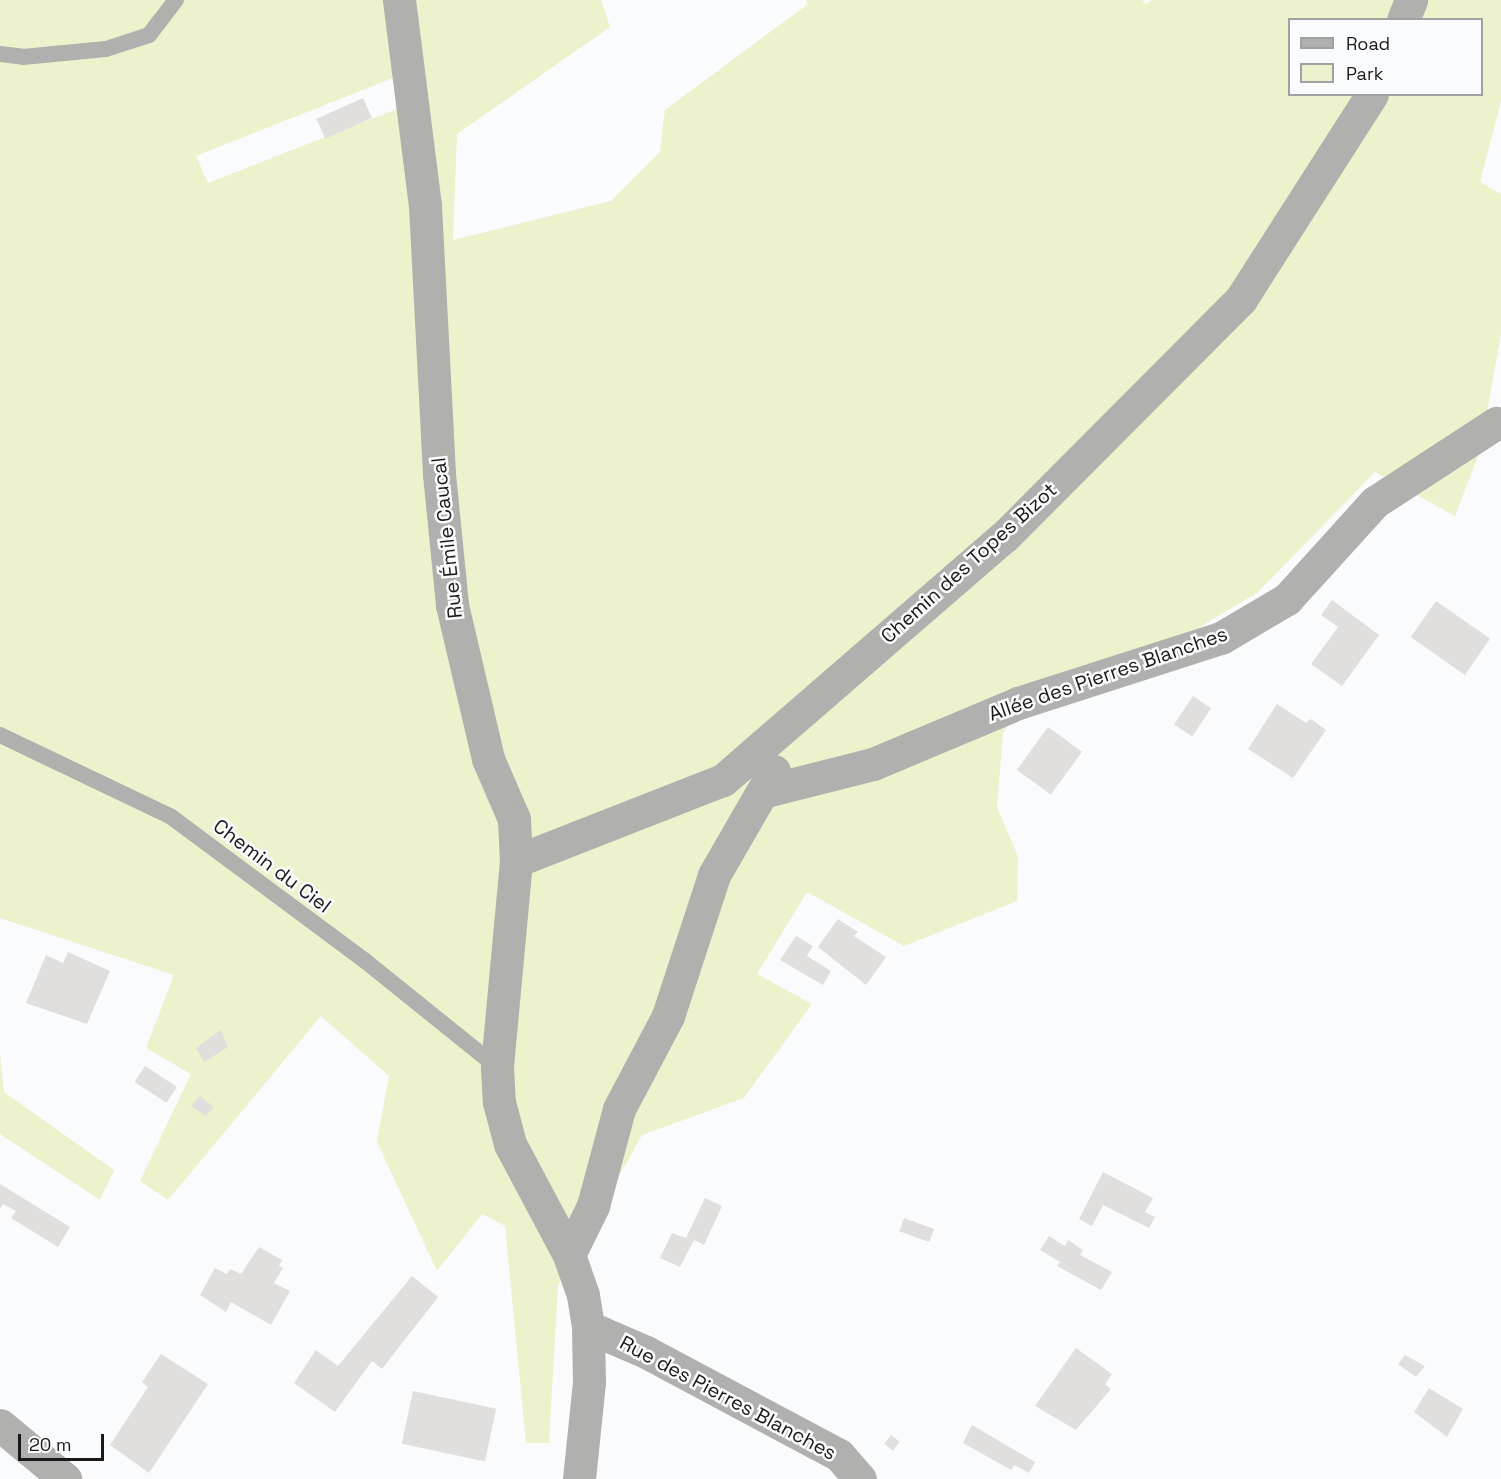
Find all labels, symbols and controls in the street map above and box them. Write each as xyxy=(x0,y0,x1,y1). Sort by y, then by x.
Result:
legend xyxy=(1288,18,1483,96)
text: Road xyxy=(1346,32,1390,55)
text: Park xyxy=(1346,62,1383,85)
street label: Rue Émile Caucal xyxy=(427,456,467,620)
street label: Chemin des Topes Bizot xyxy=(876,478,1062,648)
street label: Allée des Pierres Blanches xyxy=(985,622,1231,726)
street label: Chemin du Ciel xyxy=(208,814,336,918)
street label: Rue des Pierres Blanches xyxy=(616,1331,840,1465)
scale bar xyxy=(21,1422,106,1460)
text: 20 m xyxy=(29,1433,72,1456)

